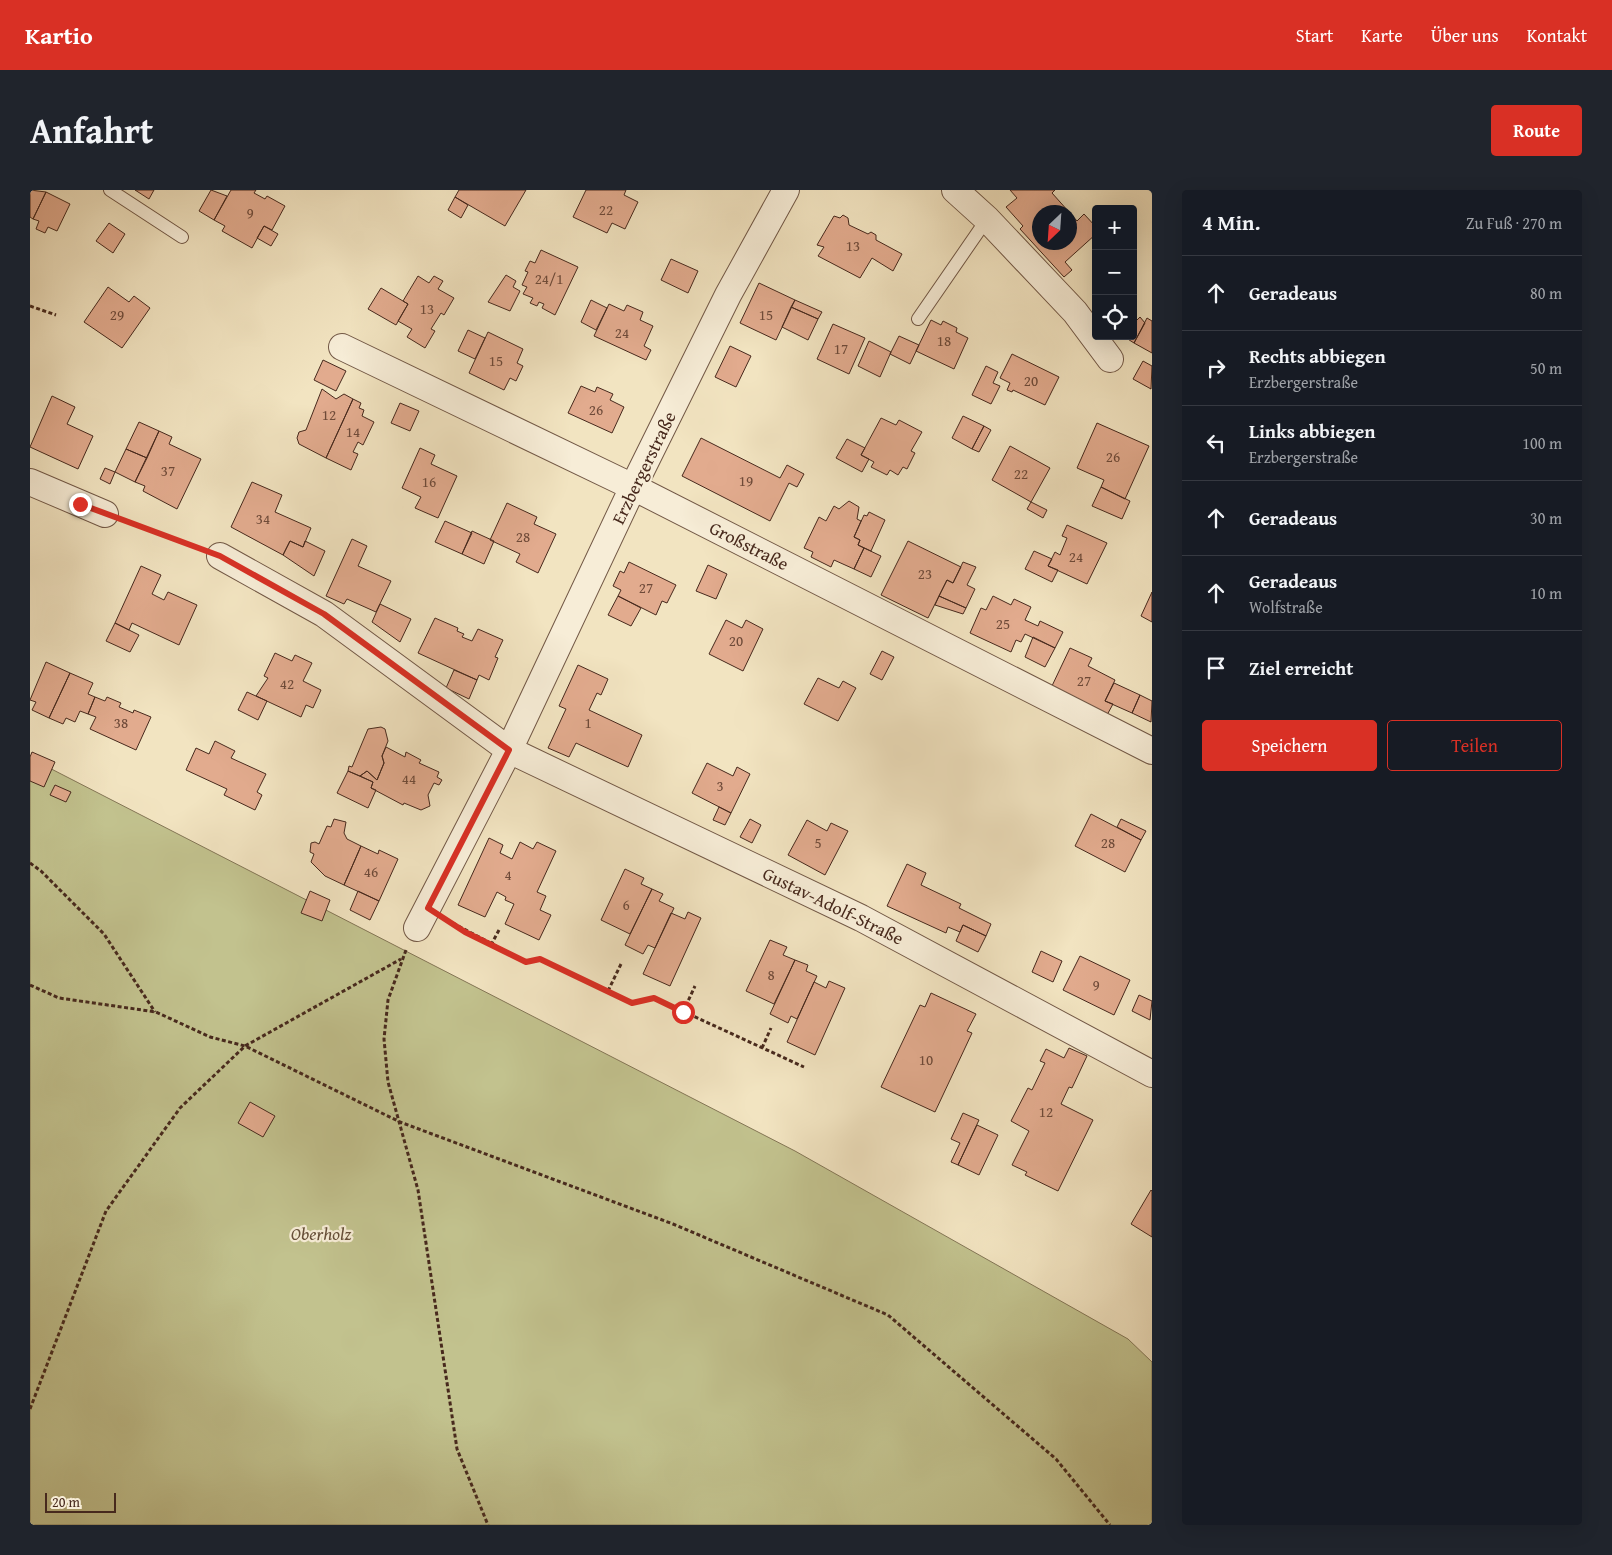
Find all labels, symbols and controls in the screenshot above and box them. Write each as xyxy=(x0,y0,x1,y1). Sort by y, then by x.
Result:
text: Kartio xyxy=(25,18,93,53)
text: Start xyxy=(1296,22,1333,49)
text: Karte xyxy=(1361,22,1403,49)
text: Über uns xyxy=(1431,22,1499,49)
text: Kontakt xyxy=(1527,22,1587,49)
text: Anfahrt xyxy=(30,105,153,156)
button: Route xyxy=(1491,105,1582,156)
house number: 22 xyxy=(599,199,613,220)
house number: 9 xyxy=(246,202,254,223)
north arrow xyxy=(1032,205,1077,250)
map controls xyxy=(1092,205,1137,340)
button: + xyxy=(1092,205,1137,250)
text: 4 Min. xyxy=(1202,207,1260,238)
text: Zu Fuß · 270 m xyxy=(1466,211,1562,235)
house number: 13 xyxy=(846,235,860,256)
button: − xyxy=(1092,250,1137,295)
house number: 24/1 xyxy=(535,268,563,289)
icon: ahead xyxy=(1202,279,1230,307)
text: Geradeaus xyxy=(1249,279,1337,307)
text: 80 m xyxy=(1530,281,1562,305)
button: locate xyxy=(1092,295,1137,340)
house number: 13 xyxy=(420,298,434,319)
house number: 29 xyxy=(110,304,124,325)
house number: 15 xyxy=(759,304,773,325)
house number: 24 xyxy=(615,322,629,343)
house number: 18 xyxy=(937,330,951,351)
house number: 17 xyxy=(834,338,848,359)
text: Rechts abbiegen xyxy=(1249,342,1386,370)
house number: 15 xyxy=(489,350,503,371)
icon: right xyxy=(1202,354,1230,382)
text: 50 m xyxy=(1530,356,1562,380)
house number: 20 xyxy=(1024,370,1038,391)
text: Erzbergerstraße xyxy=(1249,370,1358,394)
house number: 26 xyxy=(589,399,603,420)
house number: 12 xyxy=(322,404,336,425)
street label: Erzbergerstraße xyxy=(605,407,683,529)
text: Links abbiegen xyxy=(1249,417,1375,445)
house number: 14 xyxy=(346,421,360,442)
icon: left xyxy=(1202,429,1230,457)
text: 100 m xyxy=(1522,431,1562,455)
text: Erzbergerstraße xyxy=(1249,445,1358,469)
house number: 26 xyxy=(1106,446,1120,467)
house number: 37 xyxy=(161,460,175,481)
house number: 22 xyxy=(1014,463,1028,484)
house number: 19 xyxy=(739,470,753,491)
house number: 16 xyxy=(422,471,436,492)
route end xyxy=(69,493,92,516)
icon: ahead xyxy=(1202,504,1230,532)
text: Geradeaus xyxy=(1249,504,1337,532)
text: 30 m xyxy=(1530,506,1562,530)
house number: 34 xyxy=(256,508,270,529)
street label: Großstraße xyxy=(705,514,794,577)
house number: 28 xyxy=(516,526,530,547)
house number: 24 xyxy=(1069,546,1083,567)
house number: 23 xyxy=(918,563,932,584)
text: Geradeaus xyxy=(1249,567,1337,595)
house number: 27 xyxy=(639,577,653,598)
icon: ahead xyxy=(1202,579,1230,607)
text: 10 m xyxy=(1530,581,1562,605)
text: Wolfstraße xyxy=(1249,595,1323,619)
house number: 25 xyxy=(996,613,1010,634)
house number: 20 xyxy=(729,630,743,651)
icon: arrive xyxy=(1202,654,1230,682)
text: Ziel erreicht xyxy=(1249,654,1353,682)
house number: 27 xyxy=(1077,670,1091,691)
house number: 42 xyxy=(280,673,294,694)
house number: 38 xyxy=(114,712,128,733)
house number: 1 xyxy=(584,712,592,733)
button: Speichern xyxy=(1202,720,1377,771)
button: Teilen xyxy=(1387,720,1562,771)
house number: 44 xyxy=(402,768,416,789)
house number: 3 xyxy=(716,775,724,796)
house number: 5 xyxy=(814,832,822,853)
house number: 28 xyxy=(1101,832,1115,853)
street label: Gustav-Adolf-Straße xyxy=(758,860,908,951)
house number: 46 xyxy=(364,861,378,882)
house number: 4 xyxy=(504,864,512,885)
house number: 6 xyxy=(622,894,630,915)
house number: 8 xyxy=(767,964,775,985)
house number: 9 xyxy=(1092,974,1100,995)
route start xyxy=(672,1001,695,1024)
house number: 10 xyxy=(919,1049,933,1070)
house number: 12 xyxy=(1039,1101,1053,1122)
park label: Oberholz xyxy=(291,1220,351,1247)
scale bar xyxy=(45,1490,116,1513)
text: 20 m xyxy=(52,1492,80,1512)

